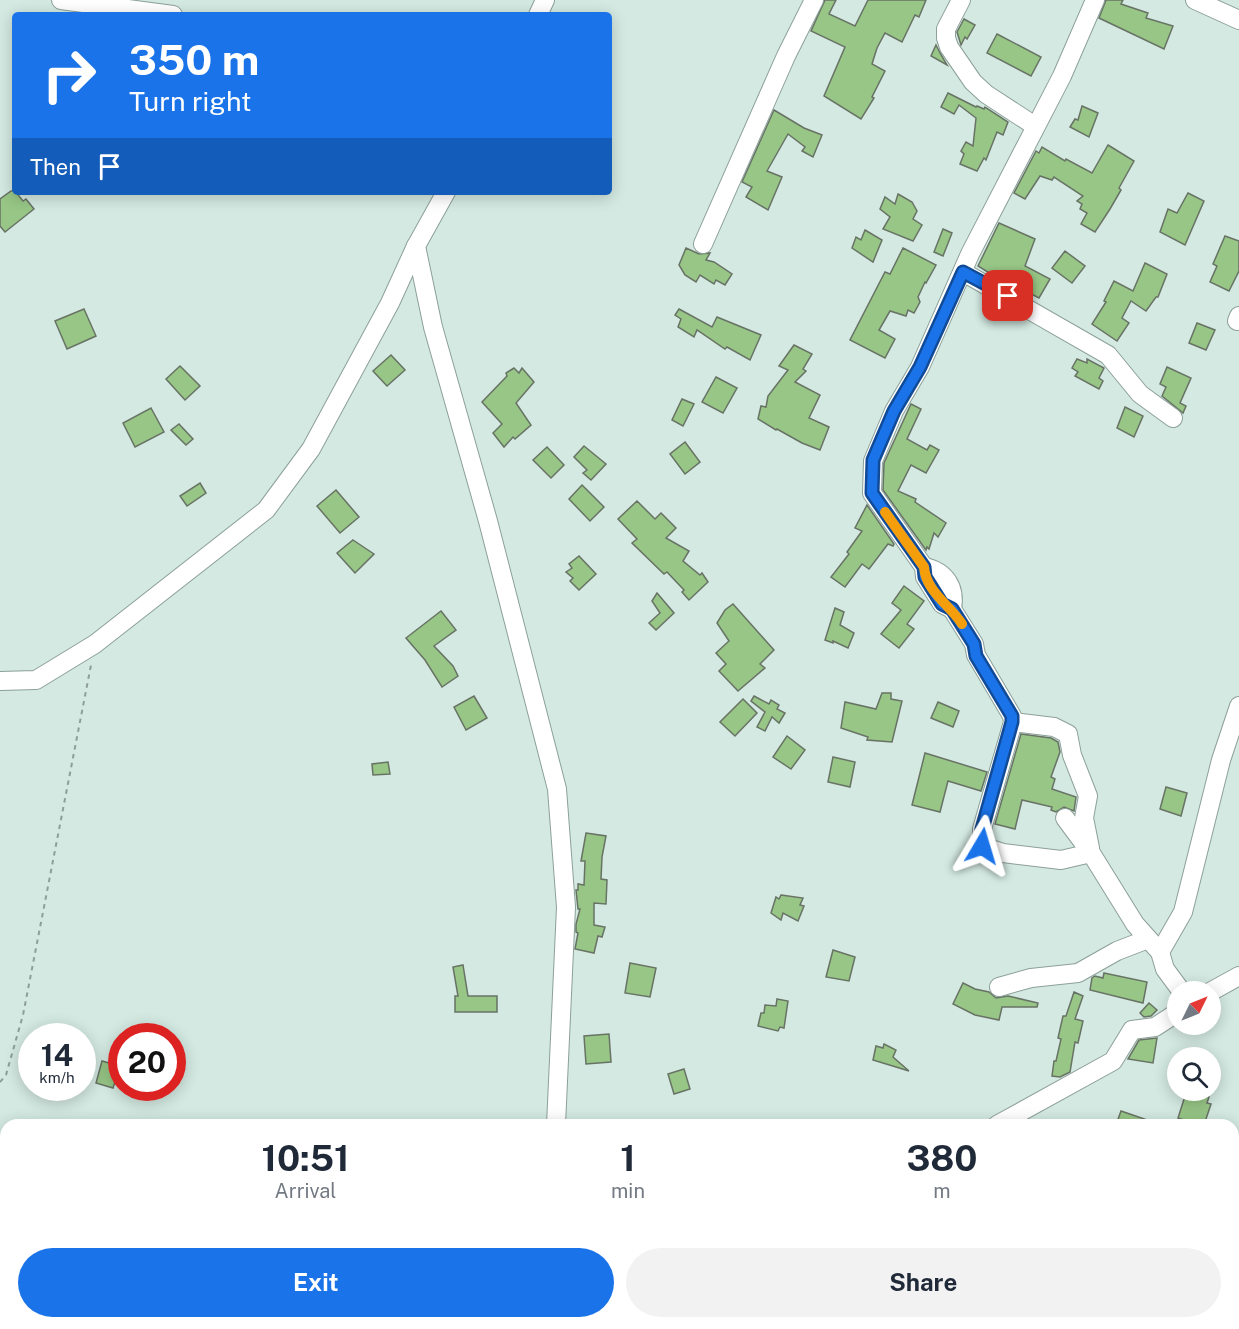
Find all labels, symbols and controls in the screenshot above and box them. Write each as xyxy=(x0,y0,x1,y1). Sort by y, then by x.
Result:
text: 350 m xyxy=(129,35,259,84)
icon: right xyxy=(30,36,108,114)
text: Turn right xyxy=(129,85,252,117)
icon: arrive xyxy=(93,150,126,183)
text: Then xyxy=(30,154,81,180)
pin xyxy=(982,270,1033,321)
icon: arrive xyxy=(991,279,1024,312)
position arrow xyxy=(950,814,1014,878)
north arrow xyxy=(1167,981,1221,1035)
map controls xyxy=(1167,981,1221,1101)
speed limit sign: 20 xyxy=(108,1023,186,1101)
text: 14 xyxy=(41,1037,73,1073)
button: search xyxy=(1167,1047,1221,1101)
text: km/h xyxy=(39,1069,75,1086)
text: 10:51 xyxy=(261,1137,350,1179)
text: 1 xyxy=(620,1137,636,1179)
text: 380 xyxy=(906,1137,977,1179)
text: Arrival xyxy=(275,1179,336,1203)
text: min xyxy=(611,1179,645,1203)
text: m xyxy=(933,1179,951,1203)
button: Exit xyxy=(18,1248,614,1317)
button: Share xyxy=(626,1248,1221,1317)

